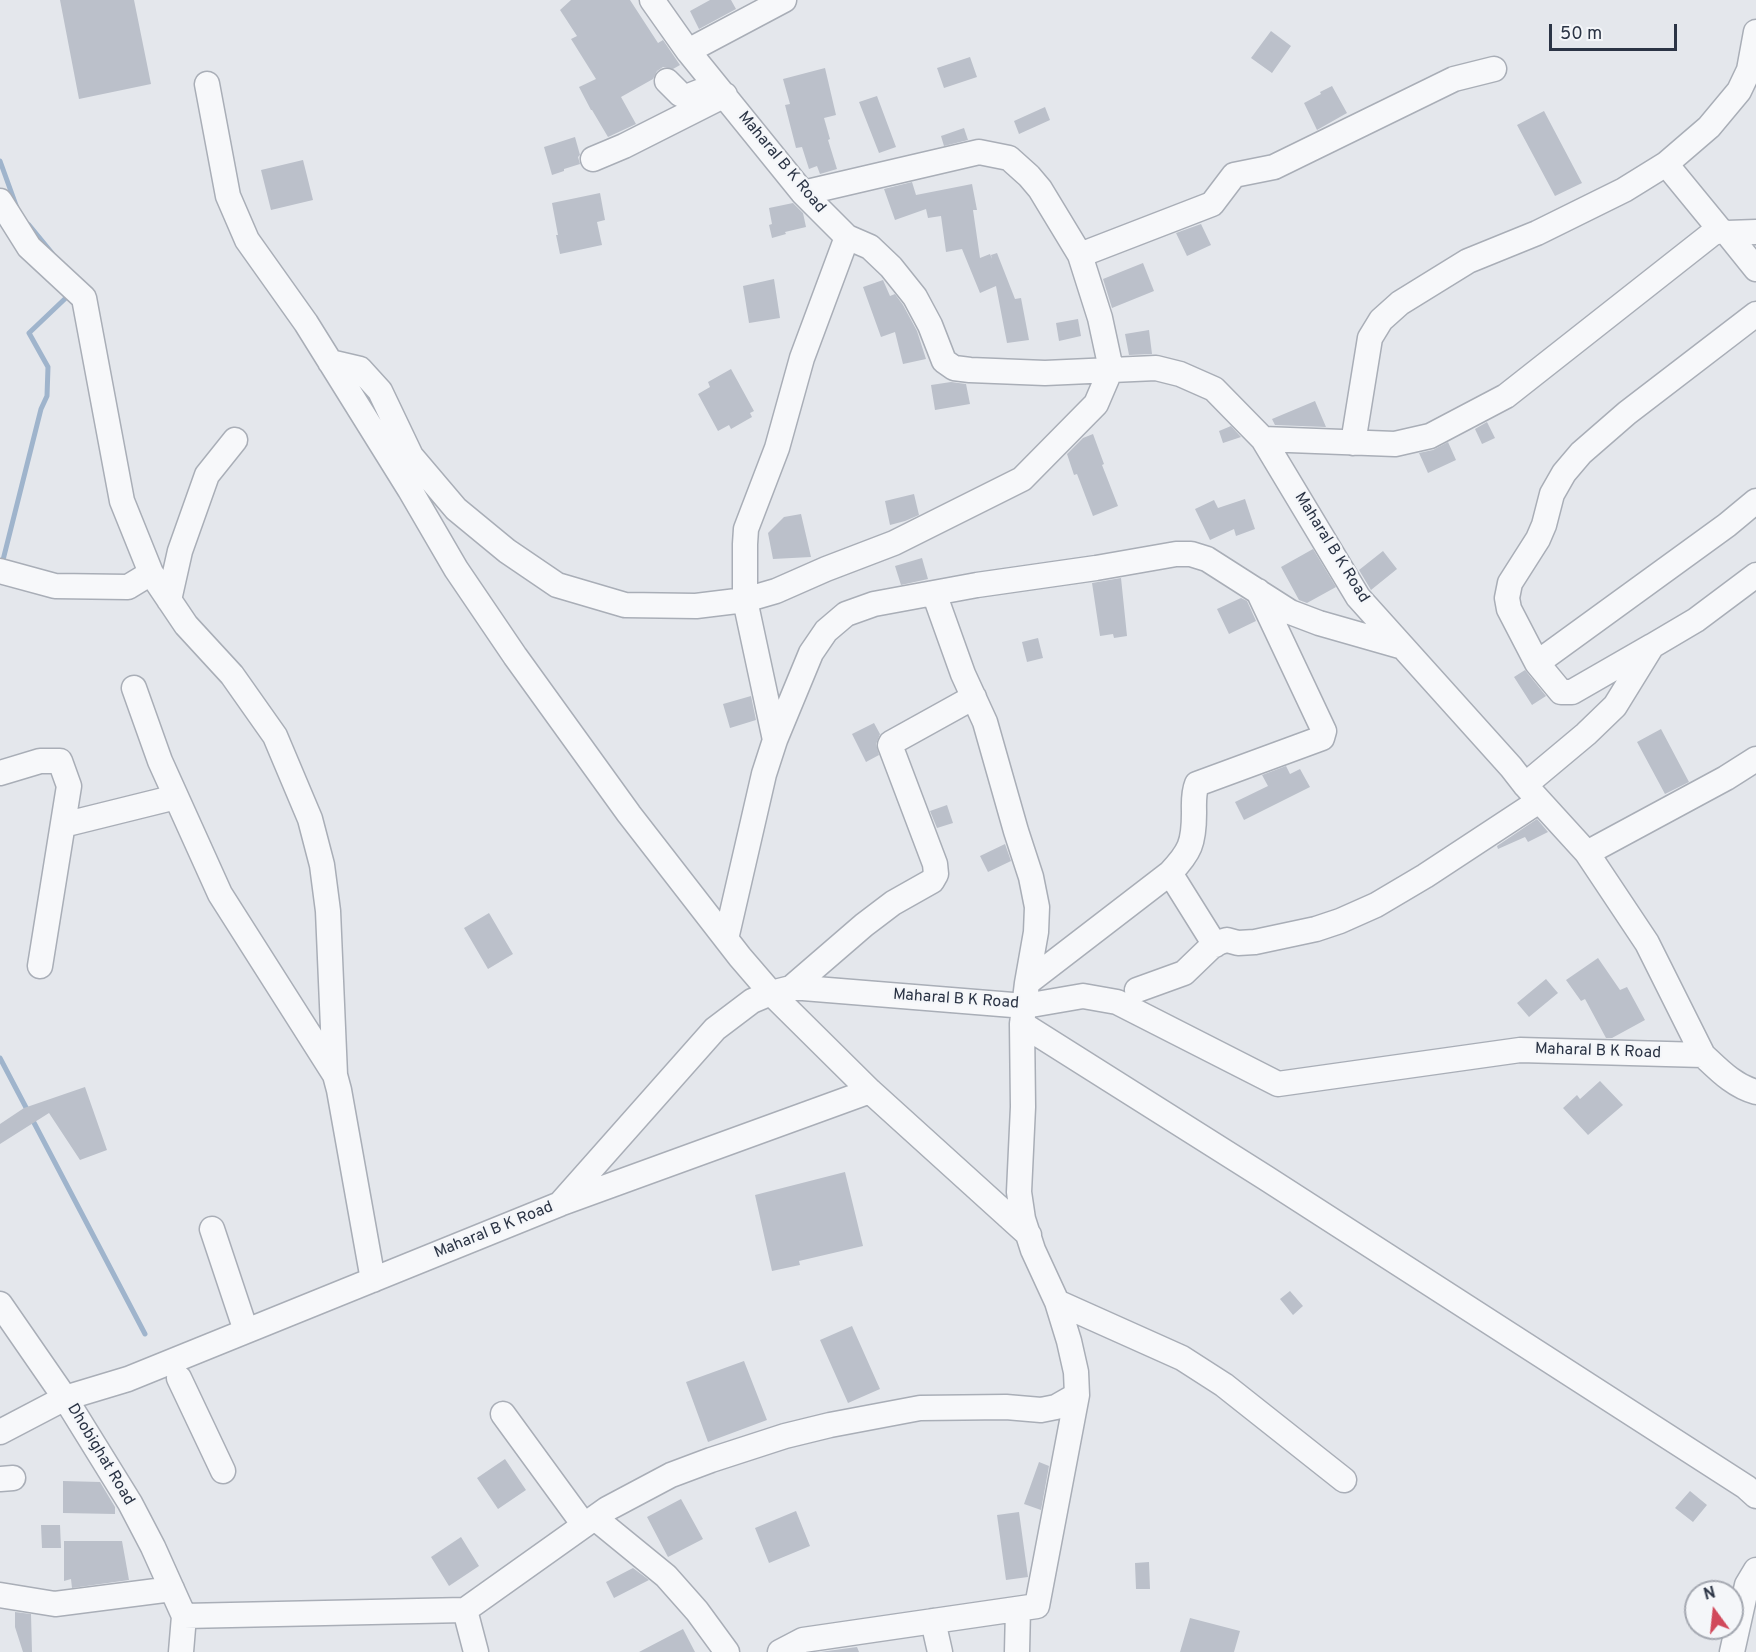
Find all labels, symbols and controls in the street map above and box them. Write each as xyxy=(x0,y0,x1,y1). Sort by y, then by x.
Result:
scale bar xyxy=(1552,12,1680,50)
text: 50 m xyxy=(1560,23,1602,46)
street label: Maharal B K Road xyxy=(733,108,829,218)
street label: Maharal B K Road xyxy=(1289,489,1373,607)
street label: Maharal B K Road xyxy=(892,986,1020,1014)
street label: Maharal B K Road xyxy=(1535,1040,1661,1064)
street label: Maharal B K Road xyxy=(432,1198,556,1264)
street label: Dhobighat Road xyxy=(62,1401,138,1509)
north arrow xyxy=(1684,1580,1744,1640)
text: N xyxy=(1702,1583,1718,1606)

